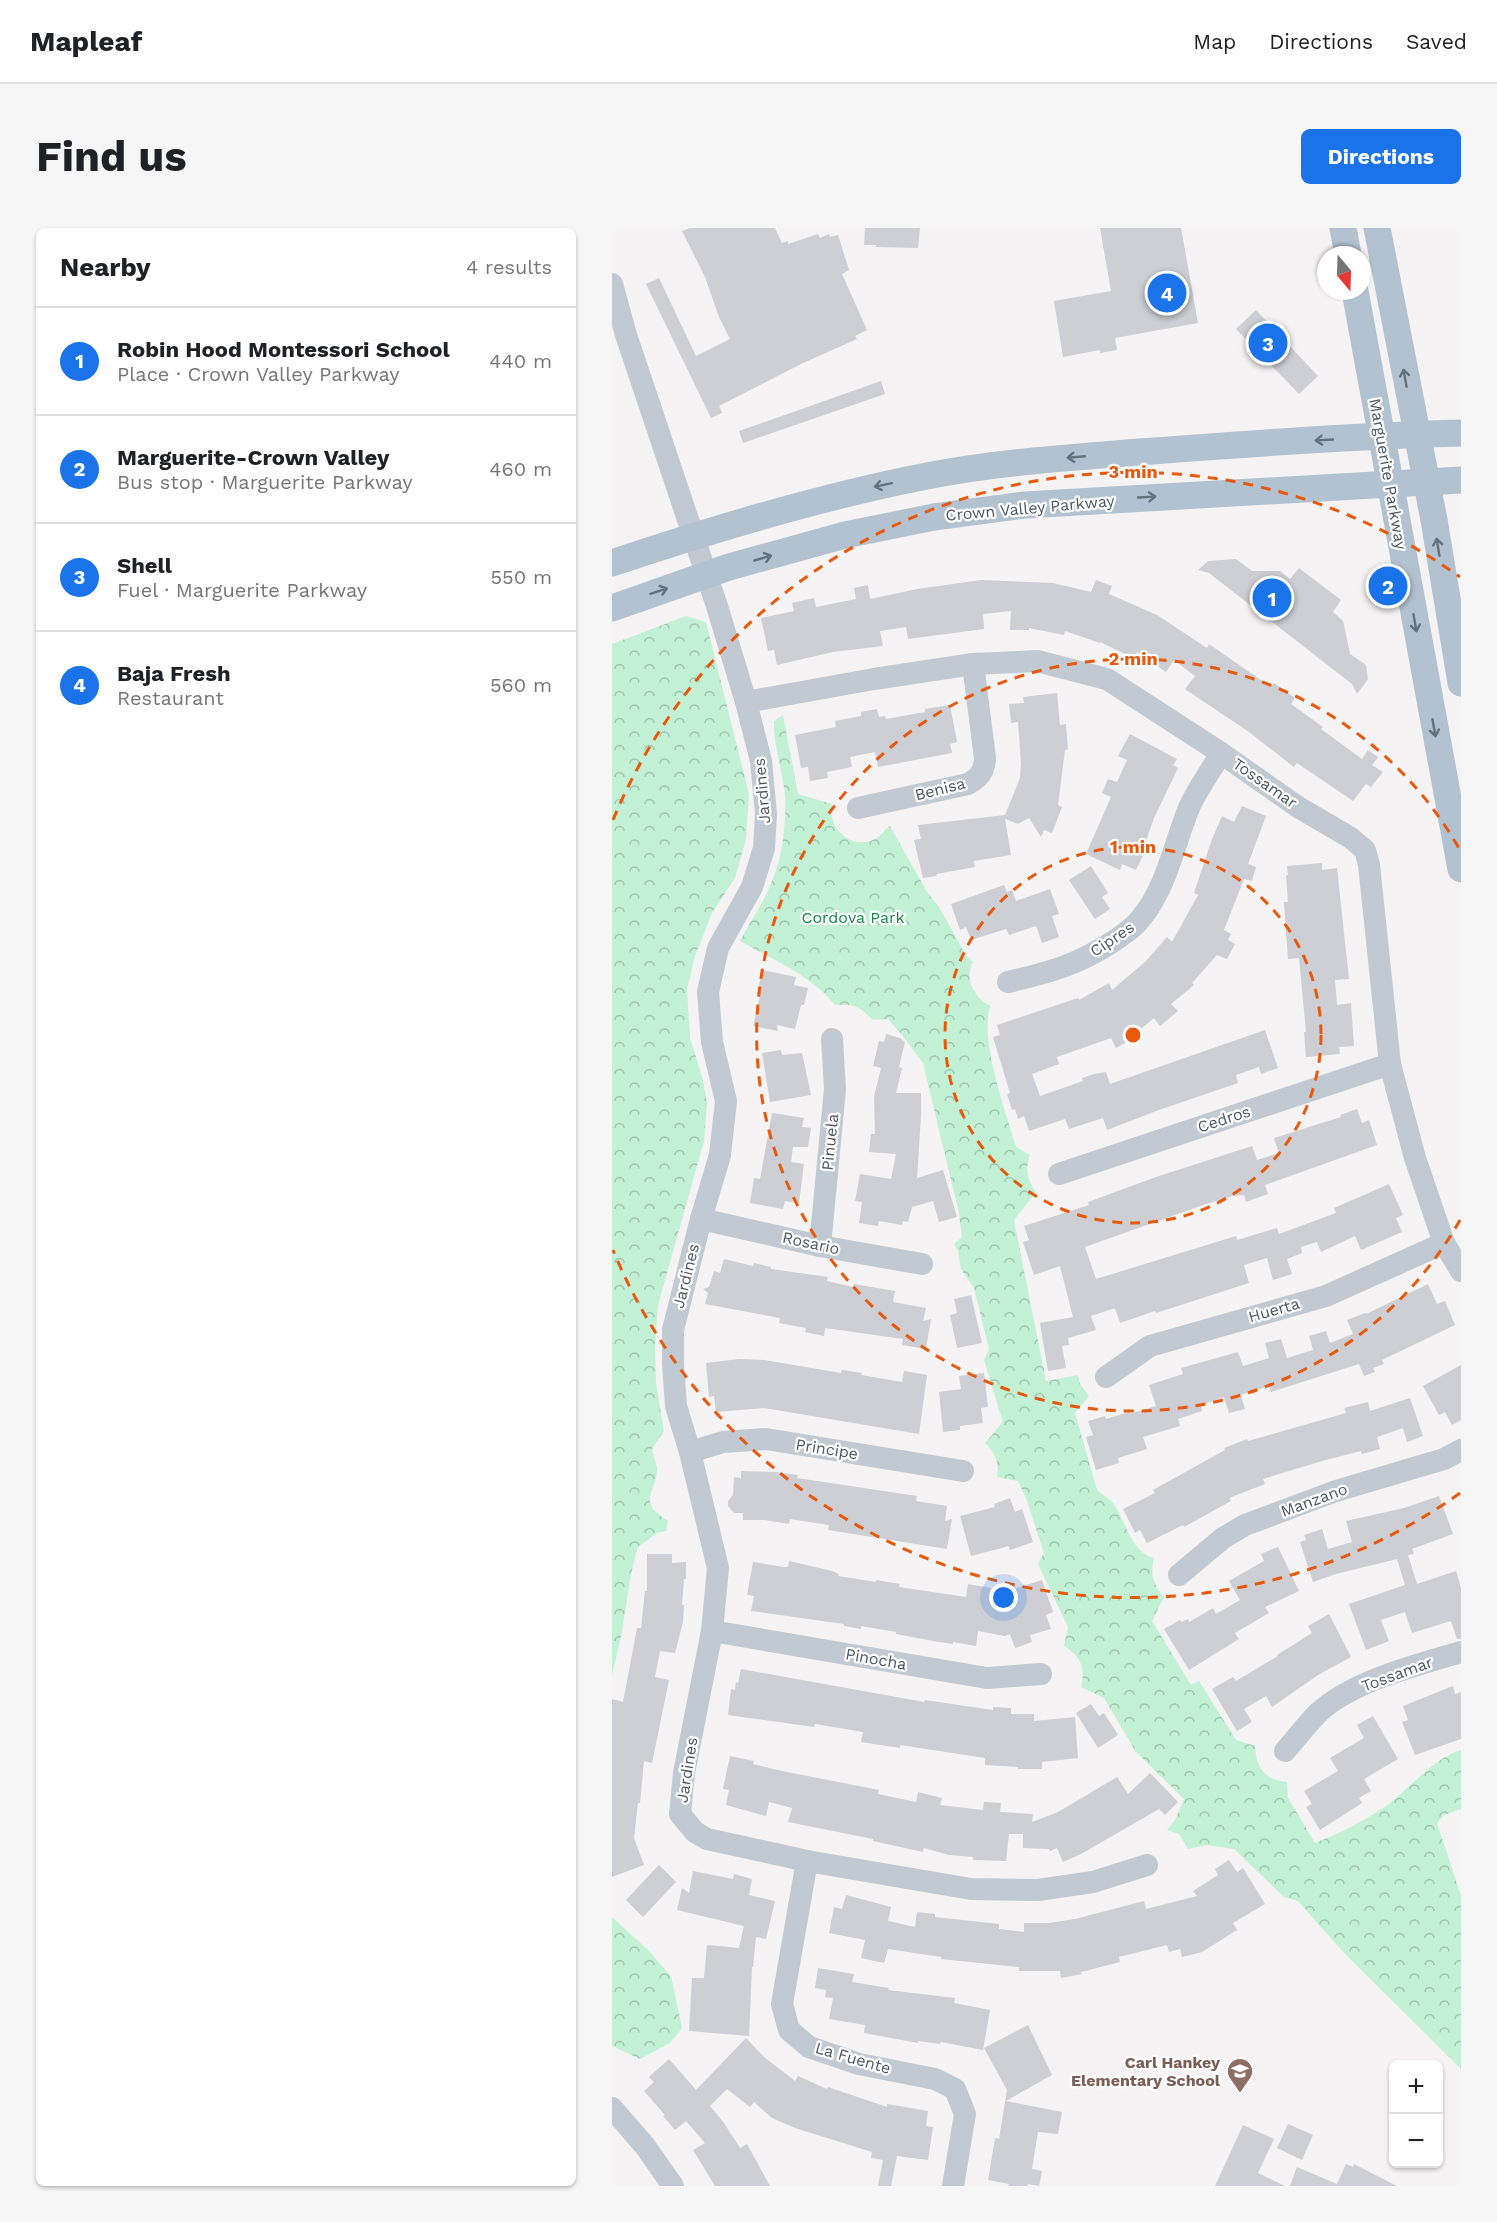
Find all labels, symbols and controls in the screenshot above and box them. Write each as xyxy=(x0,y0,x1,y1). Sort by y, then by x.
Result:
text: Mapleaf xyxy=(30,25,142,58)
text: Map xyxy=(1193,29,1236,54)
text: Directions xyxy=(1269,29,1373,54)
text: Saved xyxy=(1406,29,1467,54)
button: Directions xyxy=(1301,129,1461,184)
text: Find us xyxy=(36,132,187,181)
north arrow xyxy=(1317,246,1371,300)
text: Nearby xyxy=(60,252,151,282)
text: 4 results xyxy=(466,255,552,279)
pin: 4 xyxy=(1148,270,1186,316)
pin: 3 xyxy=(1248,320,1288,366)
text: Robin Hood Montessori School xyxy=(117,337,450,362)
text: 1 xyxy=(75,349,84,373)
text: 440 m xyxy=(489,349,552,373)
text: Place · Crown Valley Parkway xyxy=(117,362,400,386)
one-way arrow xyxy=(1399,368,1410,388)
street label: Marguerite Parkway xyxy=(1365,397,1411,552)
one-way arrow xyxy=(1314,434,1334,445)
text: Marguerite-Crown Valley xyxy=(117,445,389,470)
one-way arrow xyxy=(1067,452,1087,463)
text: 2 xyxy=(74,457,85,481)
text: 460 m xyxy=(489,457,552,481)
text: 3 min xyxy=(1108,461,1158,482)
text: Bus stop · Marguerite Parkway xyxy=(117,470,413,494)
one-way arrow xyxy=(874,480,894,491)
street label: Crown Valley Parkway xyxy=(945,491,1116,525)
one-way arrow xyxy=(1136,492,1156,503)
one-way arrow xyxy=(1432,538,1443,557)
one-way arrow xyxy=(753,552,772,563)
text: Shell xyxy=(117,553,172,578)
pin: 2 xyxy=(1368,564,1408,608)
text: 3 xyxy=(74,565,85,589)
text: 550 m xyxy=(490,565,552,589)
pin: 1 xyxy=(1252,576,1292,620)
text: Fuel · Marguerite Parkway xyxy=(117,578,367,602)
one-way arrow xyxy=(649,585,668,596)
one-way arrow xyxy=(1410,613,1421,633)
text: 2 min xyxy=(1108,648,1158,669)
text: Baja Fresh xyxy=(117,661,231,686)
text: 4 xyxy=(73,673,86,697)
text: 560 m xyxy=(490,673,552,697)
text: Restaurant xyxy=(117,686,224,710)
one-way arrow xyxy=(1429,717,1440,737)
street label: Tossamar xyxy=(1229,754,1301,812)
street label: Jardines xyxy=(750,757,774,825)
street label: Benisa xyxy=(913,774,967,804)
text: 1 min xyxy=(1110,836,1156,857)
park label: Cordova Park xyxy=(801,908,905,927)
street label: Cipres xyxy=(1086,917,1138,961)
centre of rings xyxy=(1123,1025,1143,1045)
street label: Cedros xyxy=(1195,1102,1253,1136)
street label: Pinuela xyxy=(818,1113,842,1171)
street label: Rosario xyxy=(781,1228,841,1258)
street label: Jardines xyxy=(669,1242,703,1310)
street label: Huerta xyxy=(1246,1294,1302,1326)
street label: Principe xyxy=(794,1435,860,1463)
street label: Manzano xyxy=(1278,1479,1350,1521)
your location xyxy=(989,1583,1018,1612)
street label: Pinocha xyxy=(844,1644,908,1674)
street label: Tossamar xyxy=(1359,1652,1436,1696)
street label: Jardines xyxy=(672,1736,702,1804)
street label: La Fuente xyxy=(813,2038,893,2078)
place label: Carl Hankey Elementary School xyxy=(1071,2053,1221,2090)
school or university icon: Carl Hankey Elementary School xyxy=(1225,2056,1255,2094)
map controls xyxy=(1389,2060,1443,2168)
button: + xyxy=(1389,2060,1443,2114)
button: − xyxy=(1389,2114,1443,2168)

